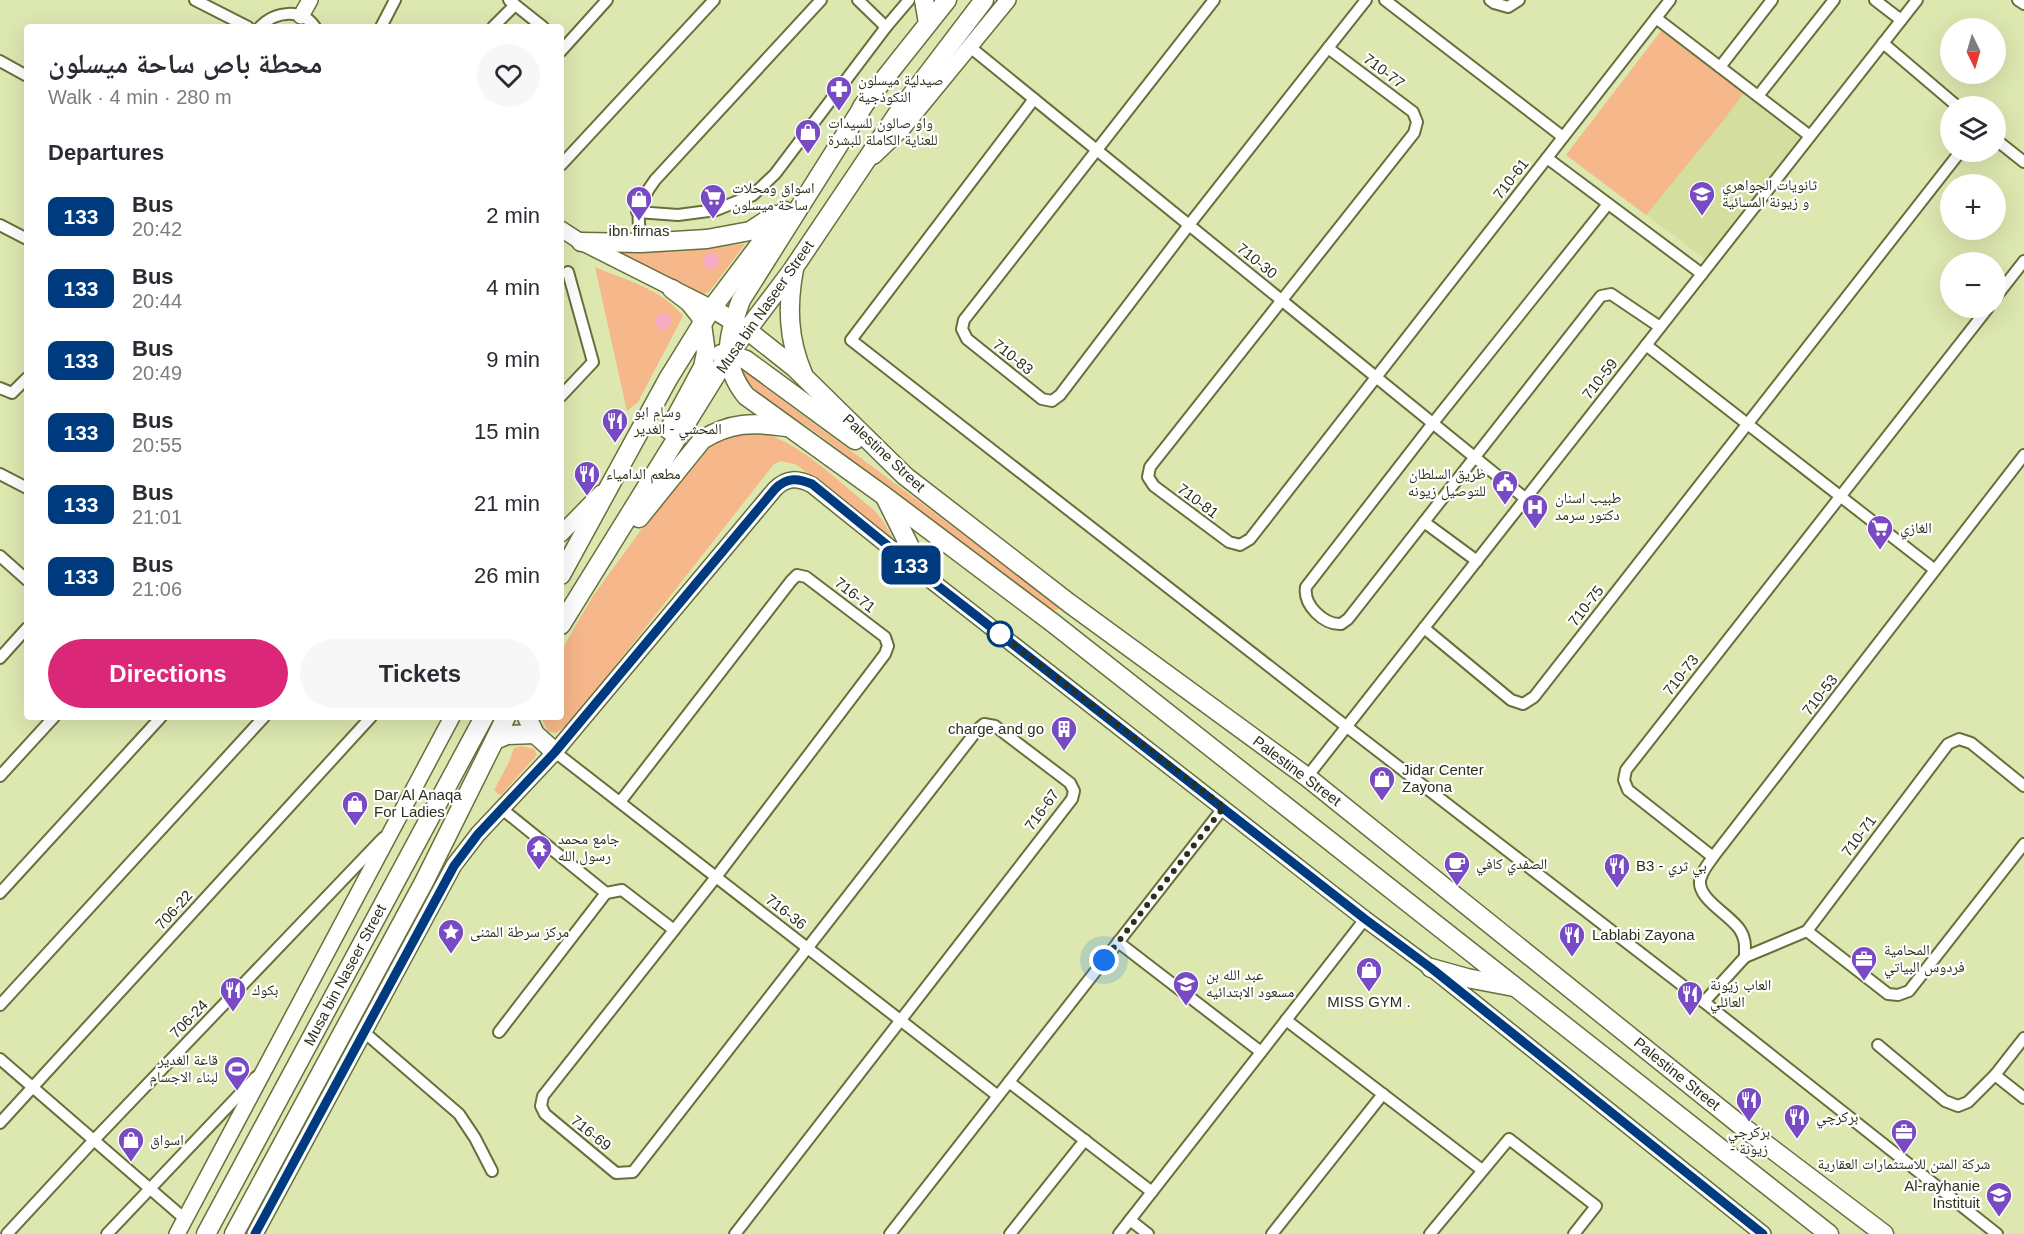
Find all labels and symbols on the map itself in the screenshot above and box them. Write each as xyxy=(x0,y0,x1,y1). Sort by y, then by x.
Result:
north arrow xyxy=(1940,18,2006,84)
street label: 710-77 xyxy=(1361,50,1408,91)
place label: صيدلية ميسلون النكوذجية xyxy=(858,71,944,106)
pharmacy icon: صيدلية ميسلون النكوذجية xyxy=(824,74,854,112)
place label: واو صالون للسيدات للعناية الكاملة للبشرة xyxy=(828,114,938,149)
shop icon: واو صالون للسيدات للعناية الكاملة للبشرة xyxy=(793,117,823,155)
street label: 710-61 xyxy=(1490,155,1532,202)
place label: ثانويات الجواهري و زيونة المسائية xyxy=(1722,176,1817,211)
place label: اسواق ومحلات ساحة ميسلون xyxy=(732,179,814,215)
school or university icon: ثانويات الجواهري و زيونة المسائية xyxy=(1687,179,1717,217)
supermarket icon: اسواق ومحلات ساحة ميسلون xyxy=(698,182,728,220)
shop icon: ibn firnas xyxy=(624,184,654,222)
place label: ibn firnas xyxy=(609,222,669,239)
street label: Musa bin Naseer Street xyxy=(712,237,817,376)
street label: 710-30 xyxy=(1234,239,1281,282)
street label: 710-83 xyxy=(990,335,1037,378)
street label: 710-59 xyxy=(1579,355,1621,402)
place label: وسام ابو المحشي - الغدير xyxy=(633,403,722,441)
restaurant icon: وسام ابو المحشي - الغدير xyxy=(600,406,630,444)
street label: Palestine Street xyxy=(840,410,929,496)
restaurant icon: مطعم الدامياء xyxy=(572,459,602,497)
place label: مطعم الدامياء xyxy=(606,465,681,484)
place label: طريق السلطان للتوصيل زيونه xyxy=(1408,465,1486,501)
public building icon: طريق السلطان للتوصيل زيونه xyxy=(1490,468,1520,506)
street label: 710-81 xyxy=(1175,480,1222,521)
place label: طبيب اسنان دكتور سرمد xyxy=(1555,489,1622,524)
hospital icon: طبيب اسنان دكتور سرمد xyxy=(1520,492,1550,530)
supermarket icon: الغازي xyxy=(1865,513,1895,551)
place label: الغازي xyxy=(1900,519,1932,540)
line badge: 133 xyxy=(876,546,946,584)
street label: 716-71 xyxy=(832,574,879,616)
street label: 710-75 xyxy=(1565,582,1607,629)
unlabelled marker xyxy=(987,621,1013,647)
street label: 710-73 xyxy=(1660,651,1702,698)
street label: 710-53 xyxy=(1799,671,1841,718)
building icon: charge and go xyxy=(1049,714,1079,752)
place label: charge and go xyxy=(948,720,1044,737)
street label: Palestine Street xyxy=(1250,732,1345,810)
place label: Jidar Center Zayona xyxy=(1402,761,1484,795)
shop icon: Jidar Center Zayona xyxy=(1367,764,1397,802)
place label: Dar Al Anaqa For Ladies xyxy=(374,786,462,820)
street label: 716-67 xyxy=(1021,786,1062,834)
shop icon: Dar Al Anaqa For Ladies xyxy=(340,789,370,827)
street label: 710-71 xyxy=(1838,812,1879,859)
place label: جامع محمد رسول الله xyxy=(558,830,620,866)
temple icon: جامع محمد رسول الله xyxy=(524,833,554,871)
cafe icon: الصفدي كافي xyxy=(1442,849,1472,887)
restaurant icon: B3 - بي ثري xyxy=(1602,851,1632,889)
place label: الصفدي كافي xyxy=(1476,855,1547,876)
place label: B3 - بي ثري xyxy=(1636,857,1707,878)
street label: 706-22 xyxy=(152,887,196,933)
street label: 716-36 xyxy=(763,891,810,933)
street label: Musa bin Naseer Street xyxy=(300,900,389,1048)
place icon: مركز سرطة المثنى xyxy=(436,917,466,955)
restaurant icon: Lablabi Zayona xyxy=(1557,920,1587,958)
place label: مركز سرطة المثنى xyxy=(470,923,569,942)
place label: Lablabi Zayona xyxy=(1592,926,1695,943)
place label: المحامية فردوس البياتي xyxy=(1884,941,1965,979)
office icon: المحامية فردوس البياتي xyxy=(1849,944,1879,982)
your location xyxy=(1089,945,1119,975)
shop icon: MISS GYM . xyxy=(1354,955,1384,993)
place label: عبد الله بن مسعود الابتدائيه xyxy=(1206,966,1294,1001)
school or university icon: عبد الله بن مسعود الابتدائيه xyxy=(1171,969,1201,1007)
restaurant icon: بكوك xyxy=(218,975,248,1013)
place label: العاب زيونة العائلي xyxy=(1710,976,1771,1014)
restaurant icon: العاب زيونة العائلي xyxy=(1675,979,1705,1017)
place label: بكوك xyxy=(252,981,278,999)
place label: MISS GYM . xyxy=(1327,993,1411,1010)
street label: 706-24 xyxy=(166,996,211,1041)
street label: Palestine Street xyxy=(1631,1034,1724,1114)
place label: قاعة الغدير لبناء الاجسام xyxy=(150,1051,218,1087)
sports icon: قاعة الغدير لبناء الاجسام xyxy=(222,1054,252,1092)
restaurant icon: بركرجي - زيونة xyxy=(1734,1085,1764,1123)
restaurant icon: بركرچي xyxy=(1782,1102,1812,1140)
place label: بركرچي xyxy=(1816,1108,1858,1129)
street label: 716-69 xyxy=(568,1111,615,1154)
office icon: شركة المتن للاستثمارات العقارية xyxy=(1889,1117,1919,1155)
place label: بركرجي - زيونة xyxy=(1728,1123,1770,1158)
shop icon: اسواق xyxy=(116,1125,146,1163)
place label: اسواق xyxy=(150,1131,184,1150)
place label: شركة المتن للاستثمارات العقارية xyxy=(1818,1155,1991,1174)
place label: Al-rayhanie Instituit xyxy=(1904,1177,1981,1211)
school or university icon: Al-rayhanie Instituit xyxy=(1984,1180,2014,1218)

